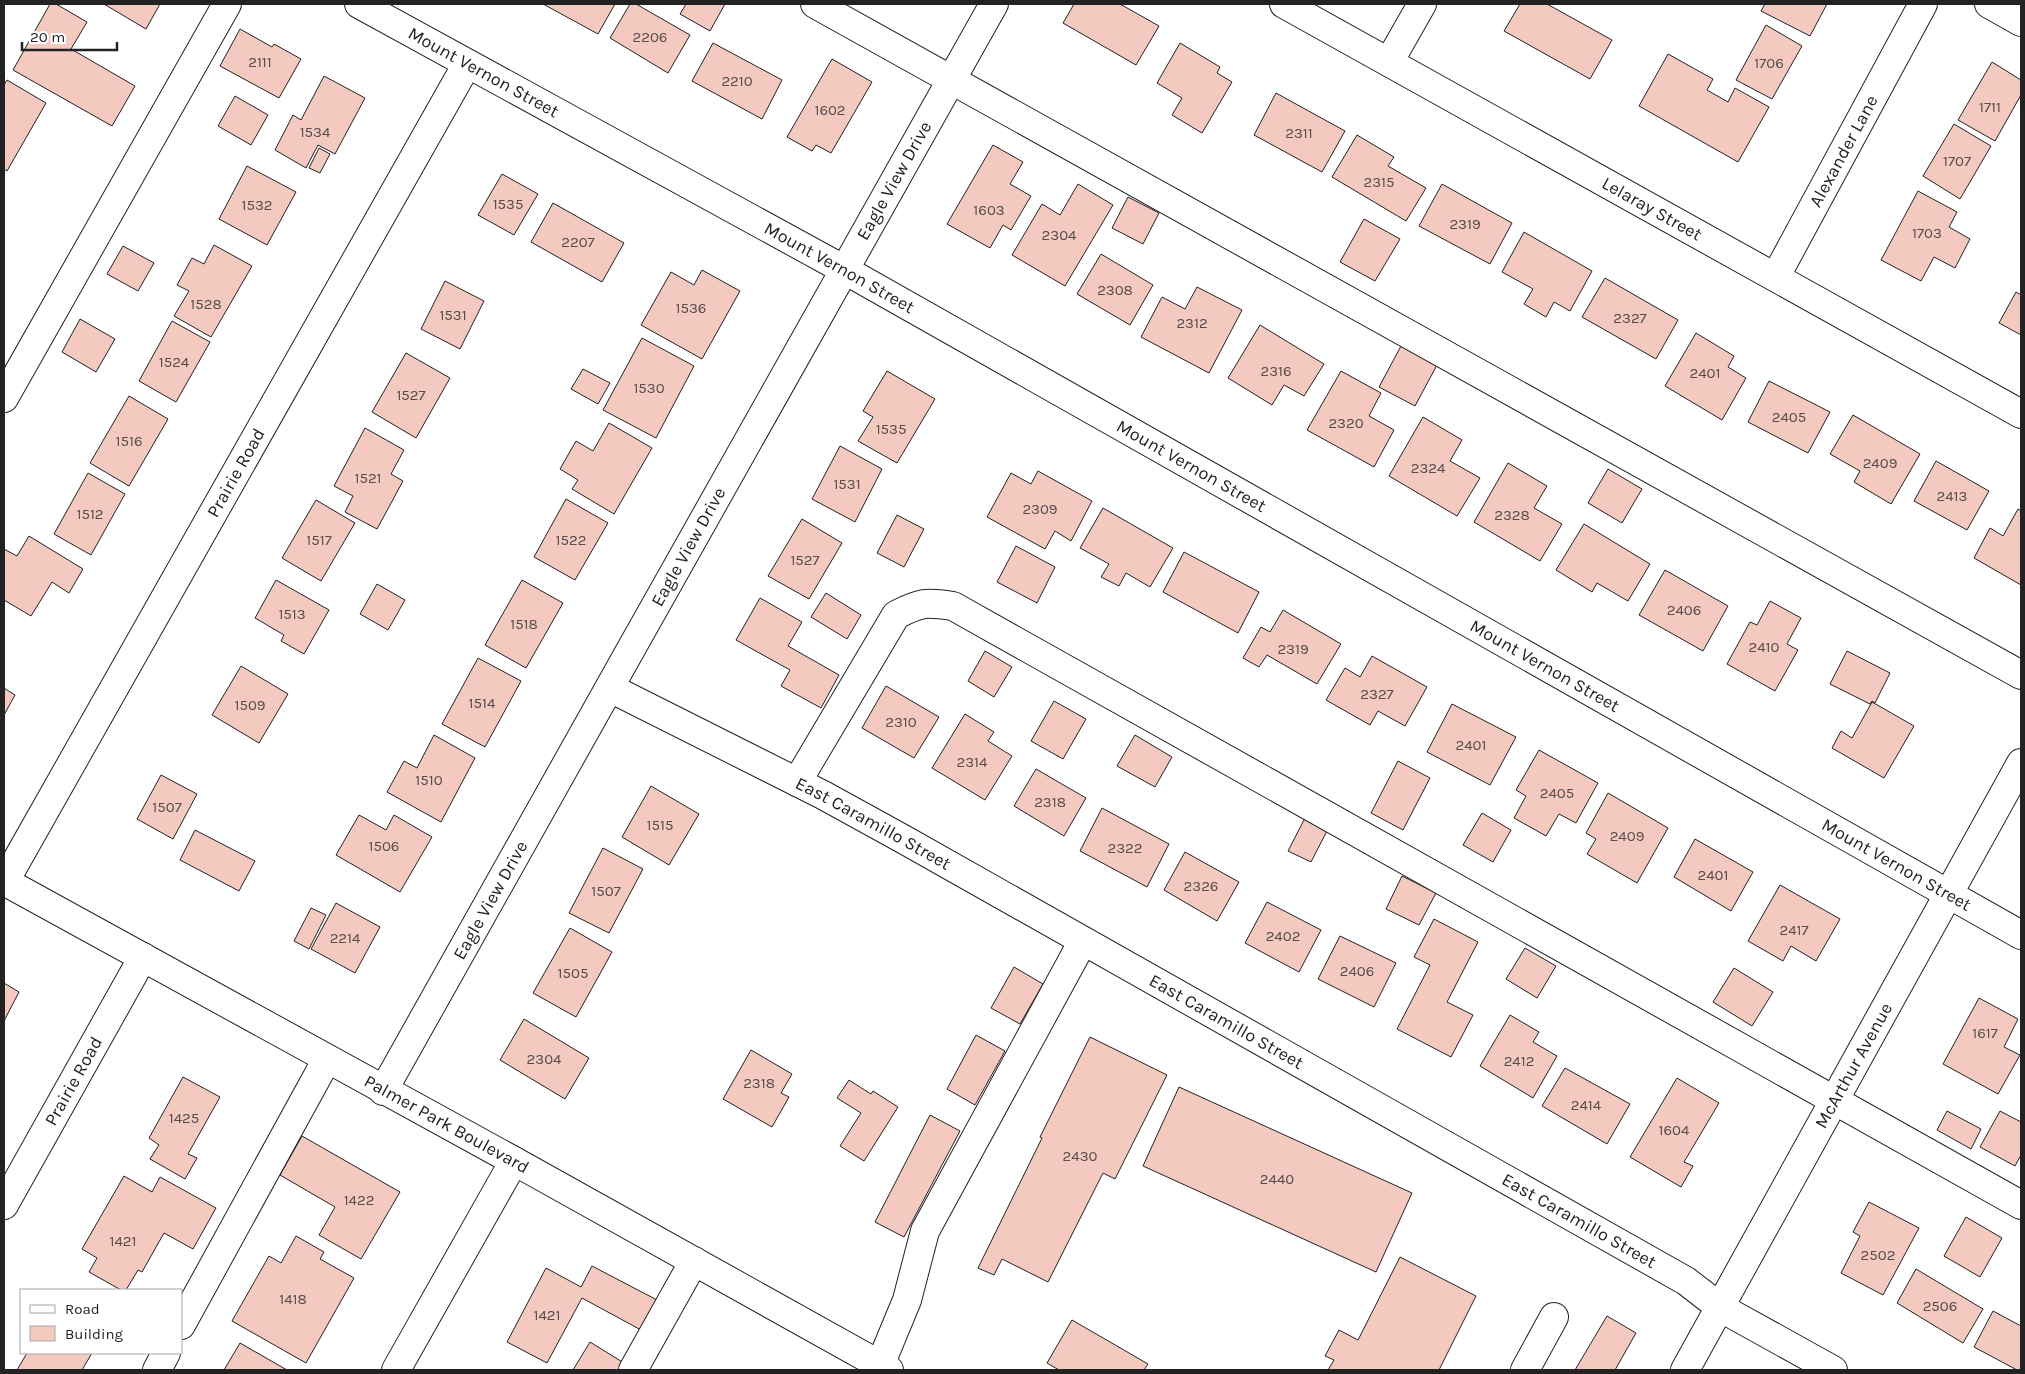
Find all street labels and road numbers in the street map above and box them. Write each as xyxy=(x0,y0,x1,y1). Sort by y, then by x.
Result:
street label: Mount Vernon Street xyxy=(404,22,563,122)
street label: Alexander Lane xyxy=(1804,91,1883,211)
street label: Eagle View Drive xyxy=(852,117,936,244)
street label: Lelaray Street xyxy=(1598,172,1706,245)
street label: Mount Vernon Street xyxy=(760,217,919,318)
street label: Mount Vernon Street xyxy=(1113,415,1270,517)
street label: Prairie Road xyxy=(202,424,270,521)
street label: Eagle View Drive xyxy=(646,483,730,610)
street label: Mount Vernon Street xyxy=(1466,615,1624,717)
street label: East Caramillo Street xyxy=(792,772,955,875)
street label: Mount Vernon Street xyxy=(1818,814,1975,916)
street label: Eagle View Drive xyxy=(448,837,532,964)
street label: East Caramillo Street xyxy=(1145,969,1308,1074)
street label: McArthur Avenue xyxy=(1810,999,1897,1132)
street label: Prairie Road xyxy=(40,1033,107,1130)
street label: Palmer Park Boulevard xyxy=(360,1070,533,1178)
street label: East Caramillo Street xyxy=(1498,1168,1660,1273)

